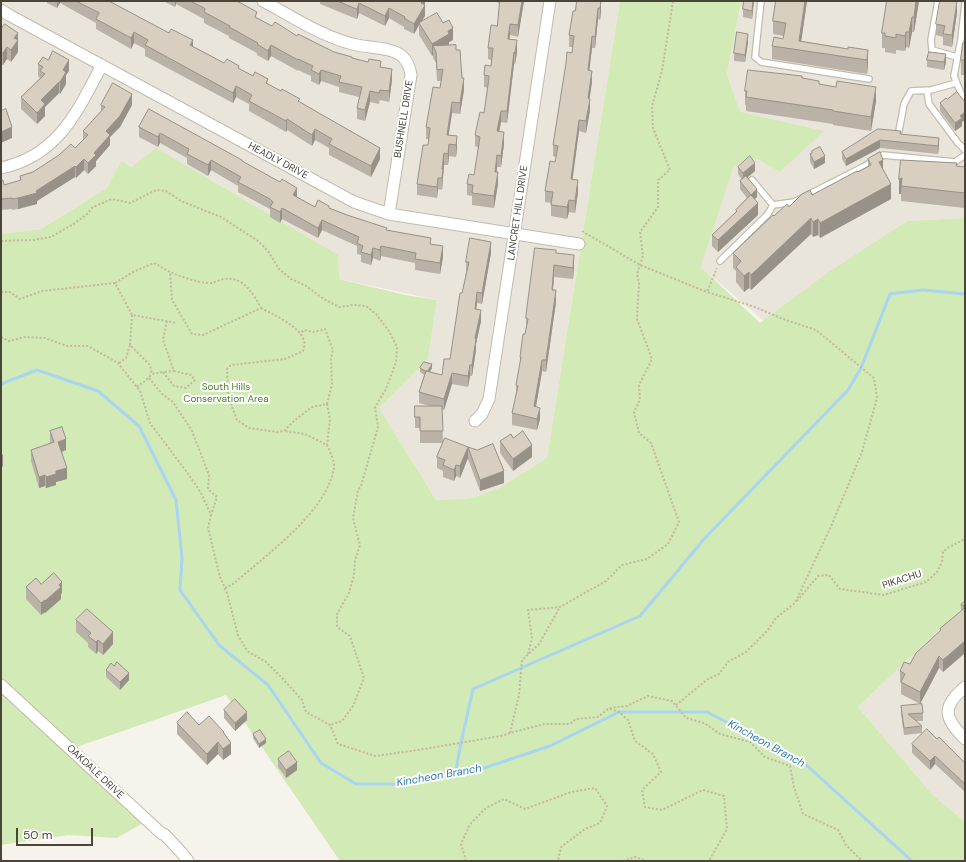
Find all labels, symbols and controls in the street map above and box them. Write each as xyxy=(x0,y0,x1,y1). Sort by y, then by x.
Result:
street label: BUSHNELL DRIVE xyxy=(392,79,416,159)
street label: HEADLY DRIVE xyxy=(246,140,310,182)
street label: LANCRET HILL DRIVE xyxy=(505,165,531,261)
park label: South Hills Conservation Area xyxy=(183,381,269,404)
street label: PIKACHU xyxy=(881,568,923,592)
water label: Kincheon Branch xyxy=(725,717,807,771)
street label: OAKDALE DRIVE xyxy=(64,742,126,802)
water label: Kincheon Branch xyxy=(395,762,483,790)
scale bar xyxy=(18,820,95,846)
text: 50 m xyxy=(23,827,52,843)

